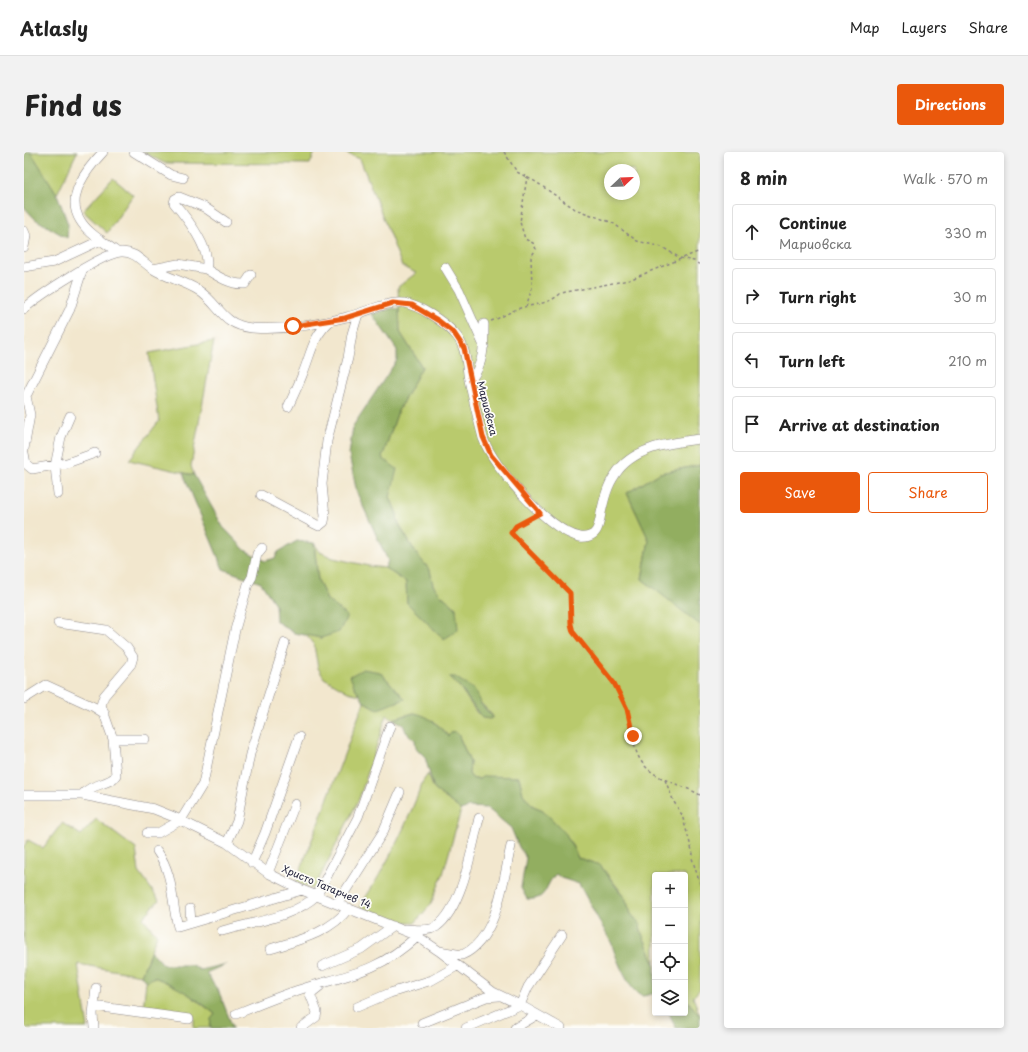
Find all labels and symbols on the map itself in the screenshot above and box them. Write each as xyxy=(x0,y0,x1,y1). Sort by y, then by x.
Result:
north arrow xyxy=(604,164,640,200)
route start xyxy=(284,317,302,335)
street label: Мариовска xyxy=(474,379,502,438)
route end xyxy=(624,727,642,745)
street label: Христо Татарчев 14 xyxy=(280,860,374,912)

